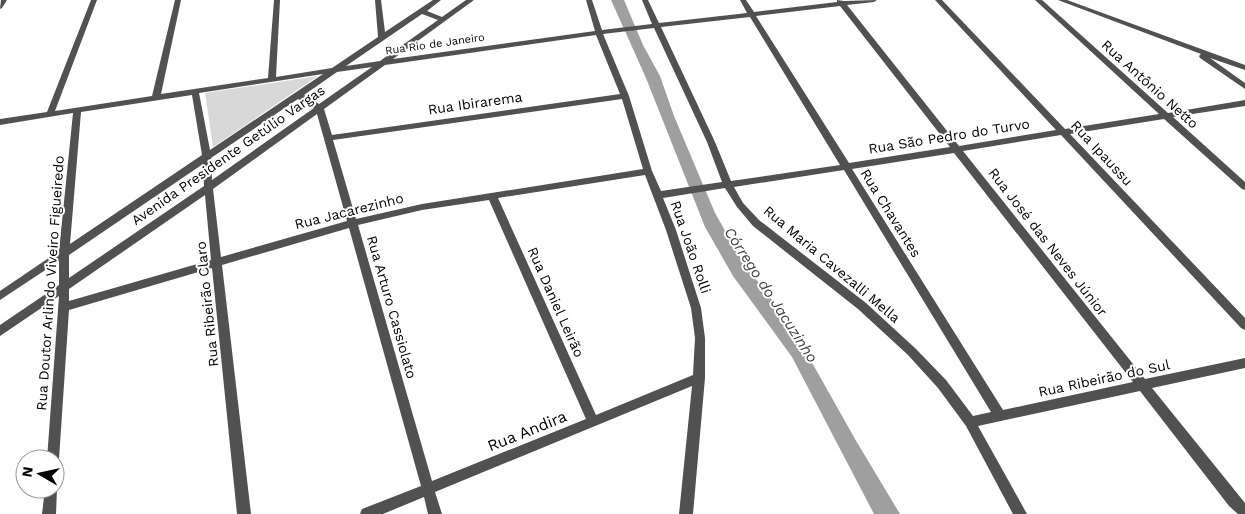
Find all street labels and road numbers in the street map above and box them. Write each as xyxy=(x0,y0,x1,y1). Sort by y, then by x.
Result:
street label: Rua Rio de Janeiro xyxy=(384,31,486,57)
street label: Rua Antônio Netto xyxy=(1098,36,1202,132)
street label: Avenida Presidente Getúlio Vargas xyxy=(128,82,328,228)
street label: Rua Ibirarema xyxy=(427,88,523,118)
street label: Rua São Pedro do Turvo xyxy=(867,115,1031,157)
street label: Rua Ipaussu xyxy=(1068,117,1136,189)
street label: Rua Doutor Arlindo Viveiro Figueiredo xyxy=(33,155,67,411)
street label: Rua José das Neves Júnior xyxy=(985,165,1111,319)
street label: Rua Chavantes xyxy=(857,166,925,260)
street label: Rua Jacarezinho xyxy=(293,190,405,232)
street label: Rua João Rolli xyxy=(668,199,714,295)
street label: Rua Maria Cavezalli Mella xyxy=(760,202,904,326)
street label: Rua Arturo Cassiolato xyxy=(364,234,420,380)
street label: Rua Ribeirão Claro xyxy=(192,240,222,368)
street label: Rua Daniel Leirão xyxy=(524,244,588,360)
street label: Rua Ribeirão do Sul xyxy=(1037,356,1172,400)
street label: Rua Andira xyxy=(485,406,569,456)

